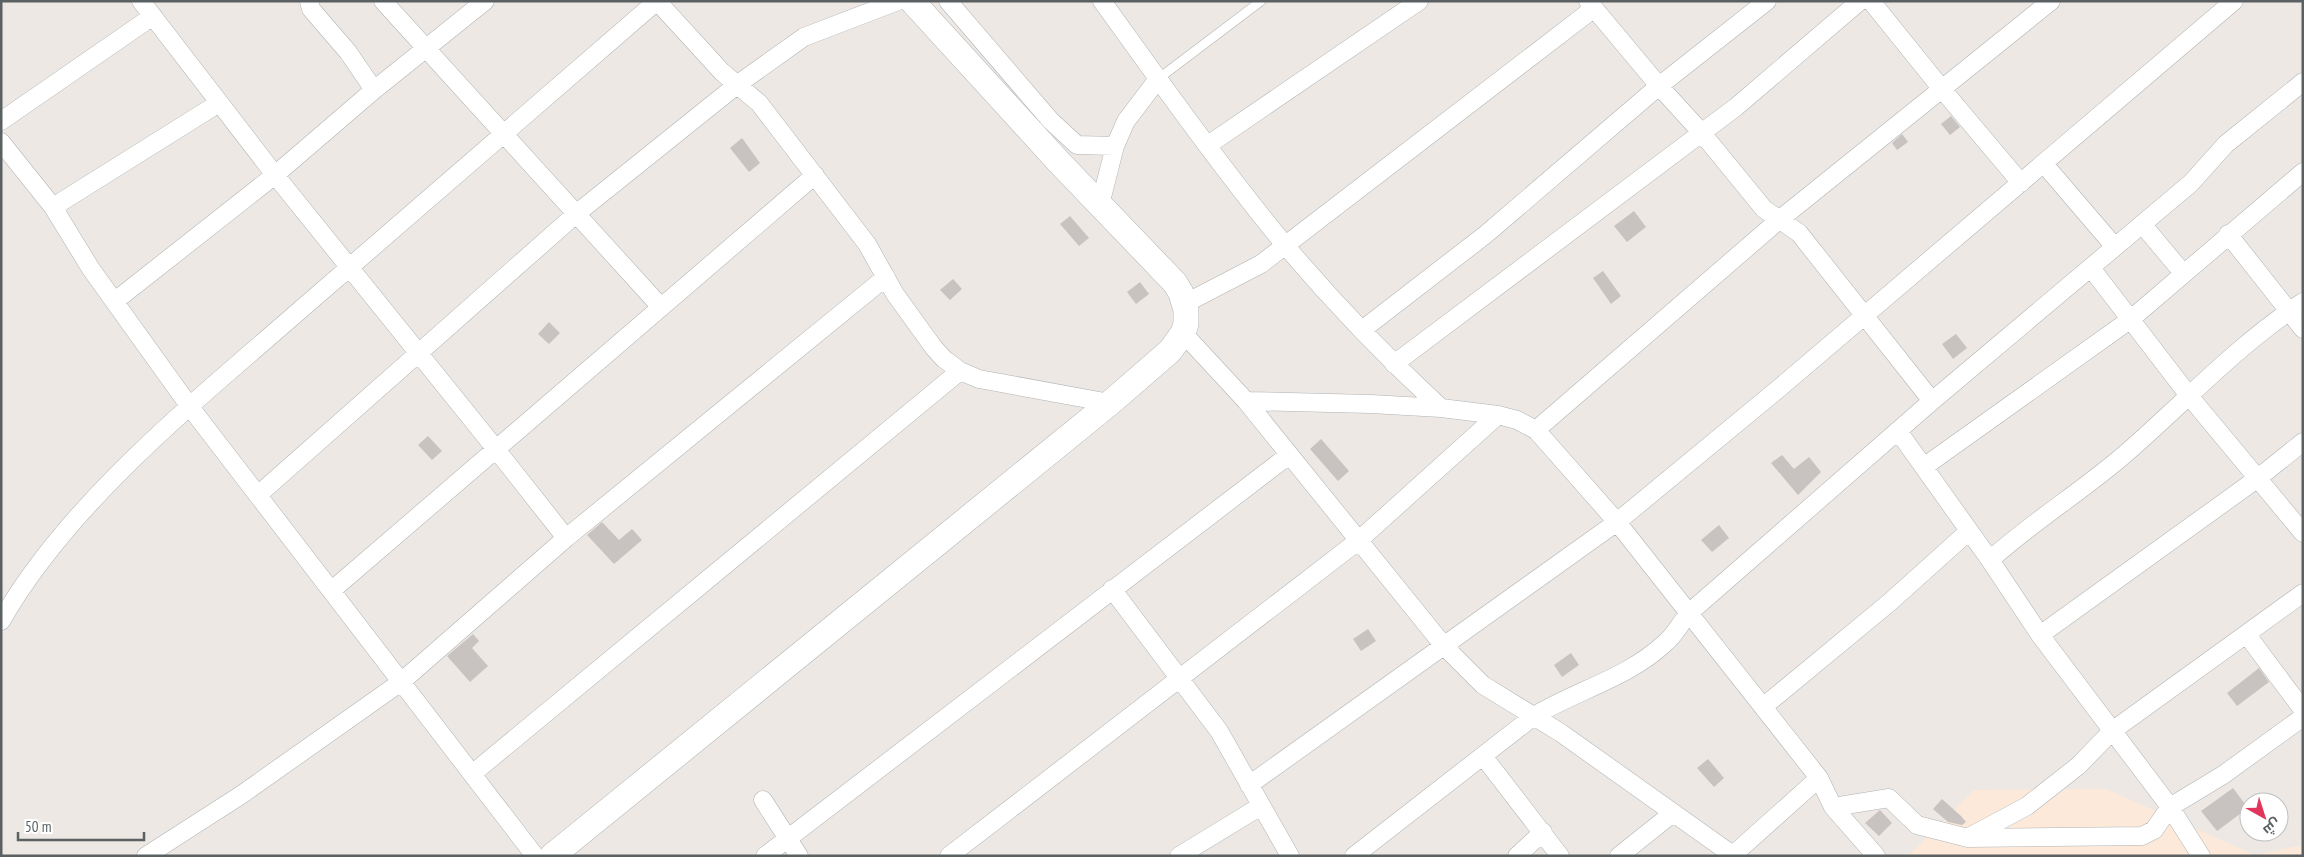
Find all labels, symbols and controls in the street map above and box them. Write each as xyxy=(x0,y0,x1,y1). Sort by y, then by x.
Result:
north arrow xyxy=(2239,792,2289,842)
scale bar xyxy=(18,810,144,842)
text: ش xyxy=(2260,814,2285,840)
text: 50 m xyxy=(25,817,51,836)

